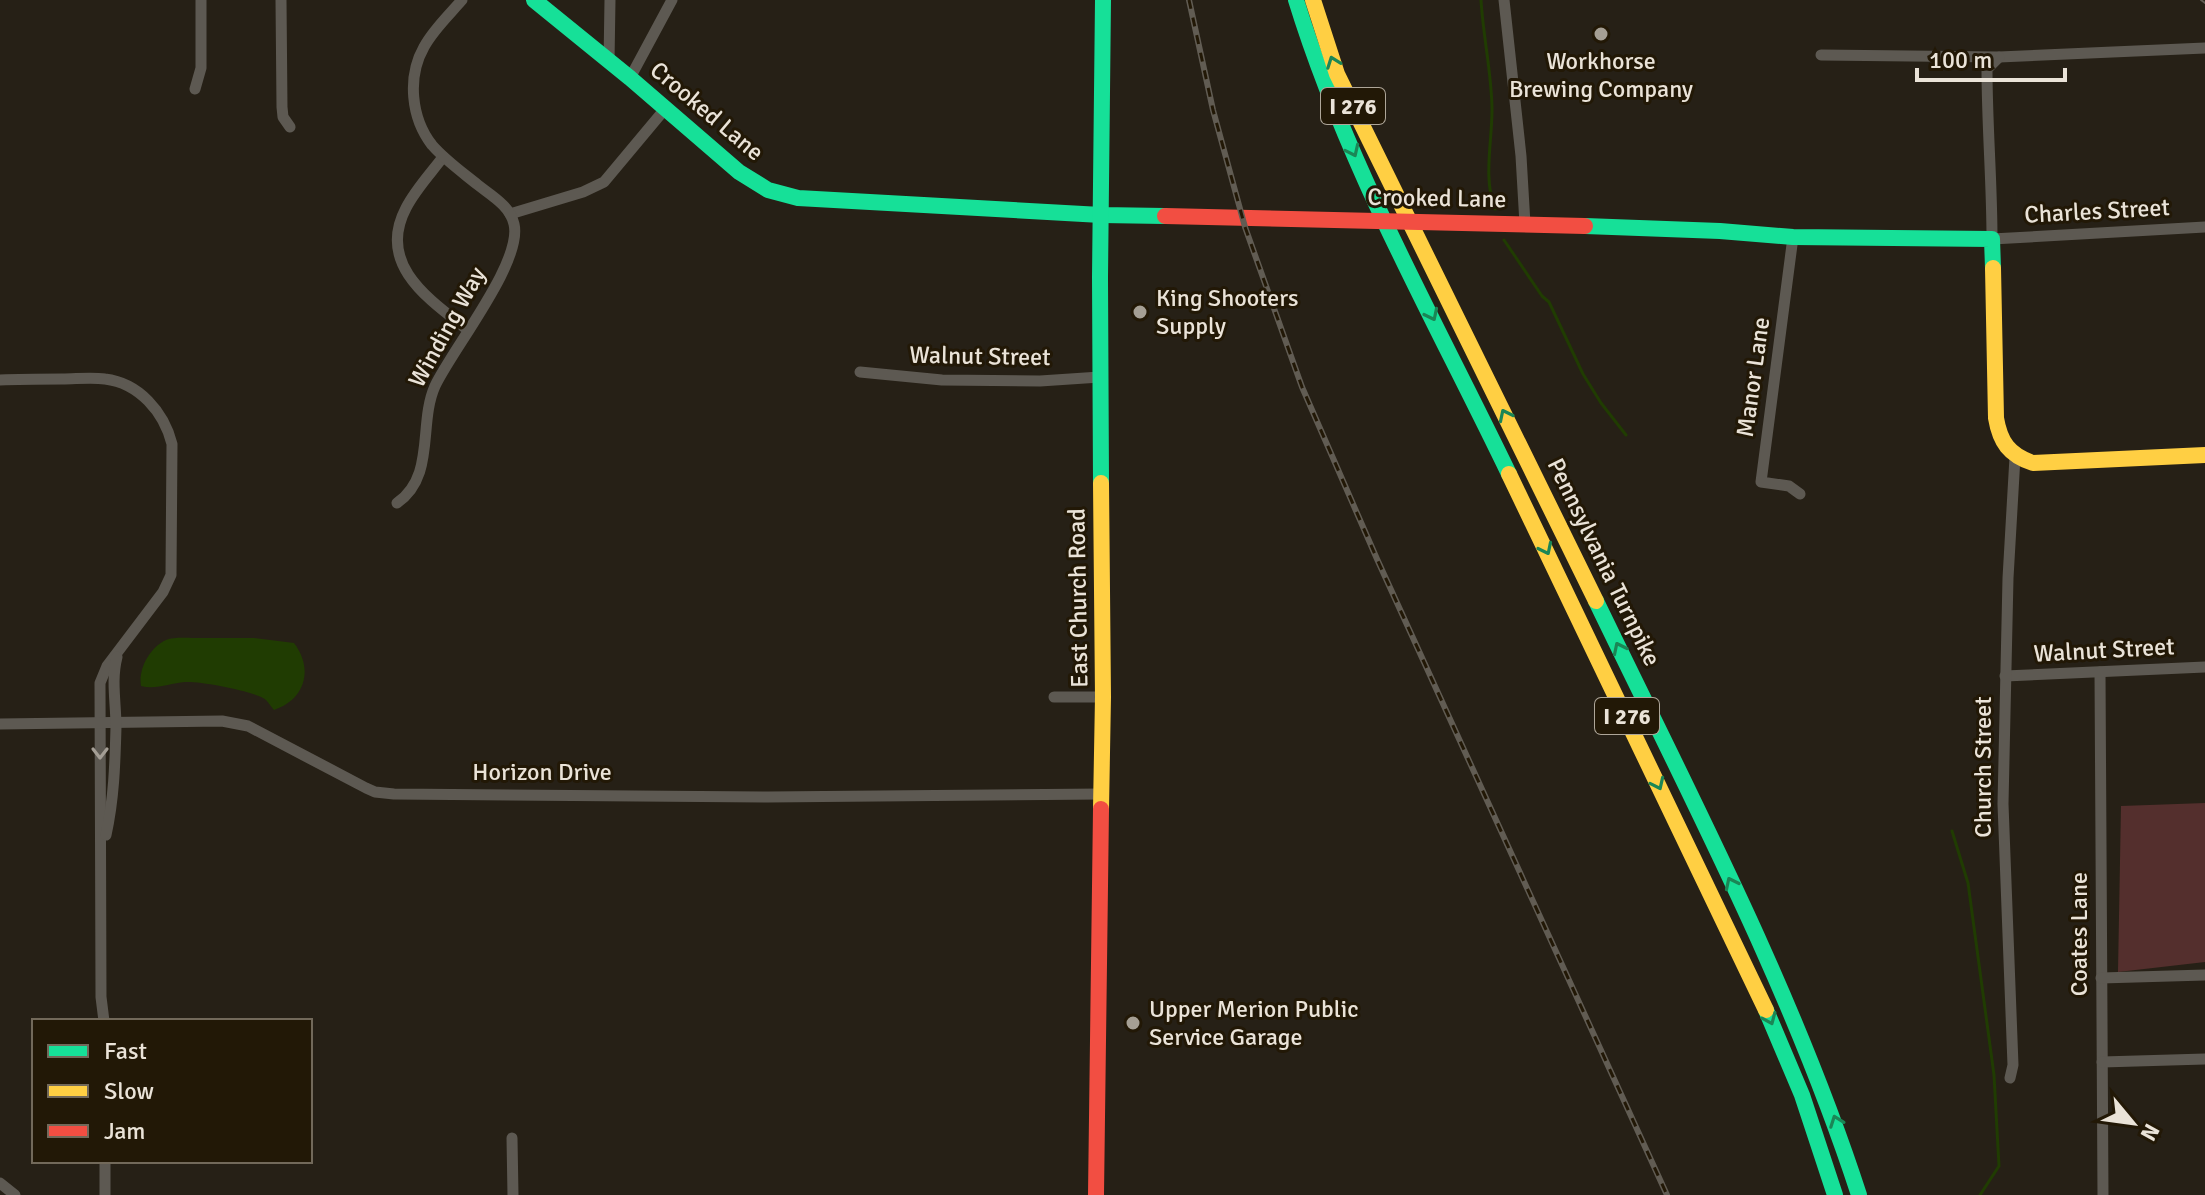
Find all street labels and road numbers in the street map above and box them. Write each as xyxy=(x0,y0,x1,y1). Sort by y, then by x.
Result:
street label: Crooked Lane xyxy=(644,55,770,167)
road number: I 276 xyxy=(1321,88,1385,124)
street label: Crooked Lane xyxy=(1367,182,1507,214)
street label: Charles Street xyxy=(2023,192,2171,230)
street label: Winding Way xyxy=(402,262,492,392)
street label: Manor Lane xyxy=(1730,315,1776,439)
street label: Walnut Street xyxy=(909,340,1051,372)
street label: Pennsylvania Turnpike xyxy=(1541,453,1667,671)
street label: East Church Road xyxy=(1061,508,1095,688)
street label: Walnut Street xyxy=(2033,631,2175,669)
street label: Church Street xyxy=(1968,696,1998,838)
road number: I 276 xyxy=(1595,698,1659,734)
street label: Horizon Drive xyxy=(472,757,612,787)
street label: Coates Lane xyxy=(2064,872,2094,996)

